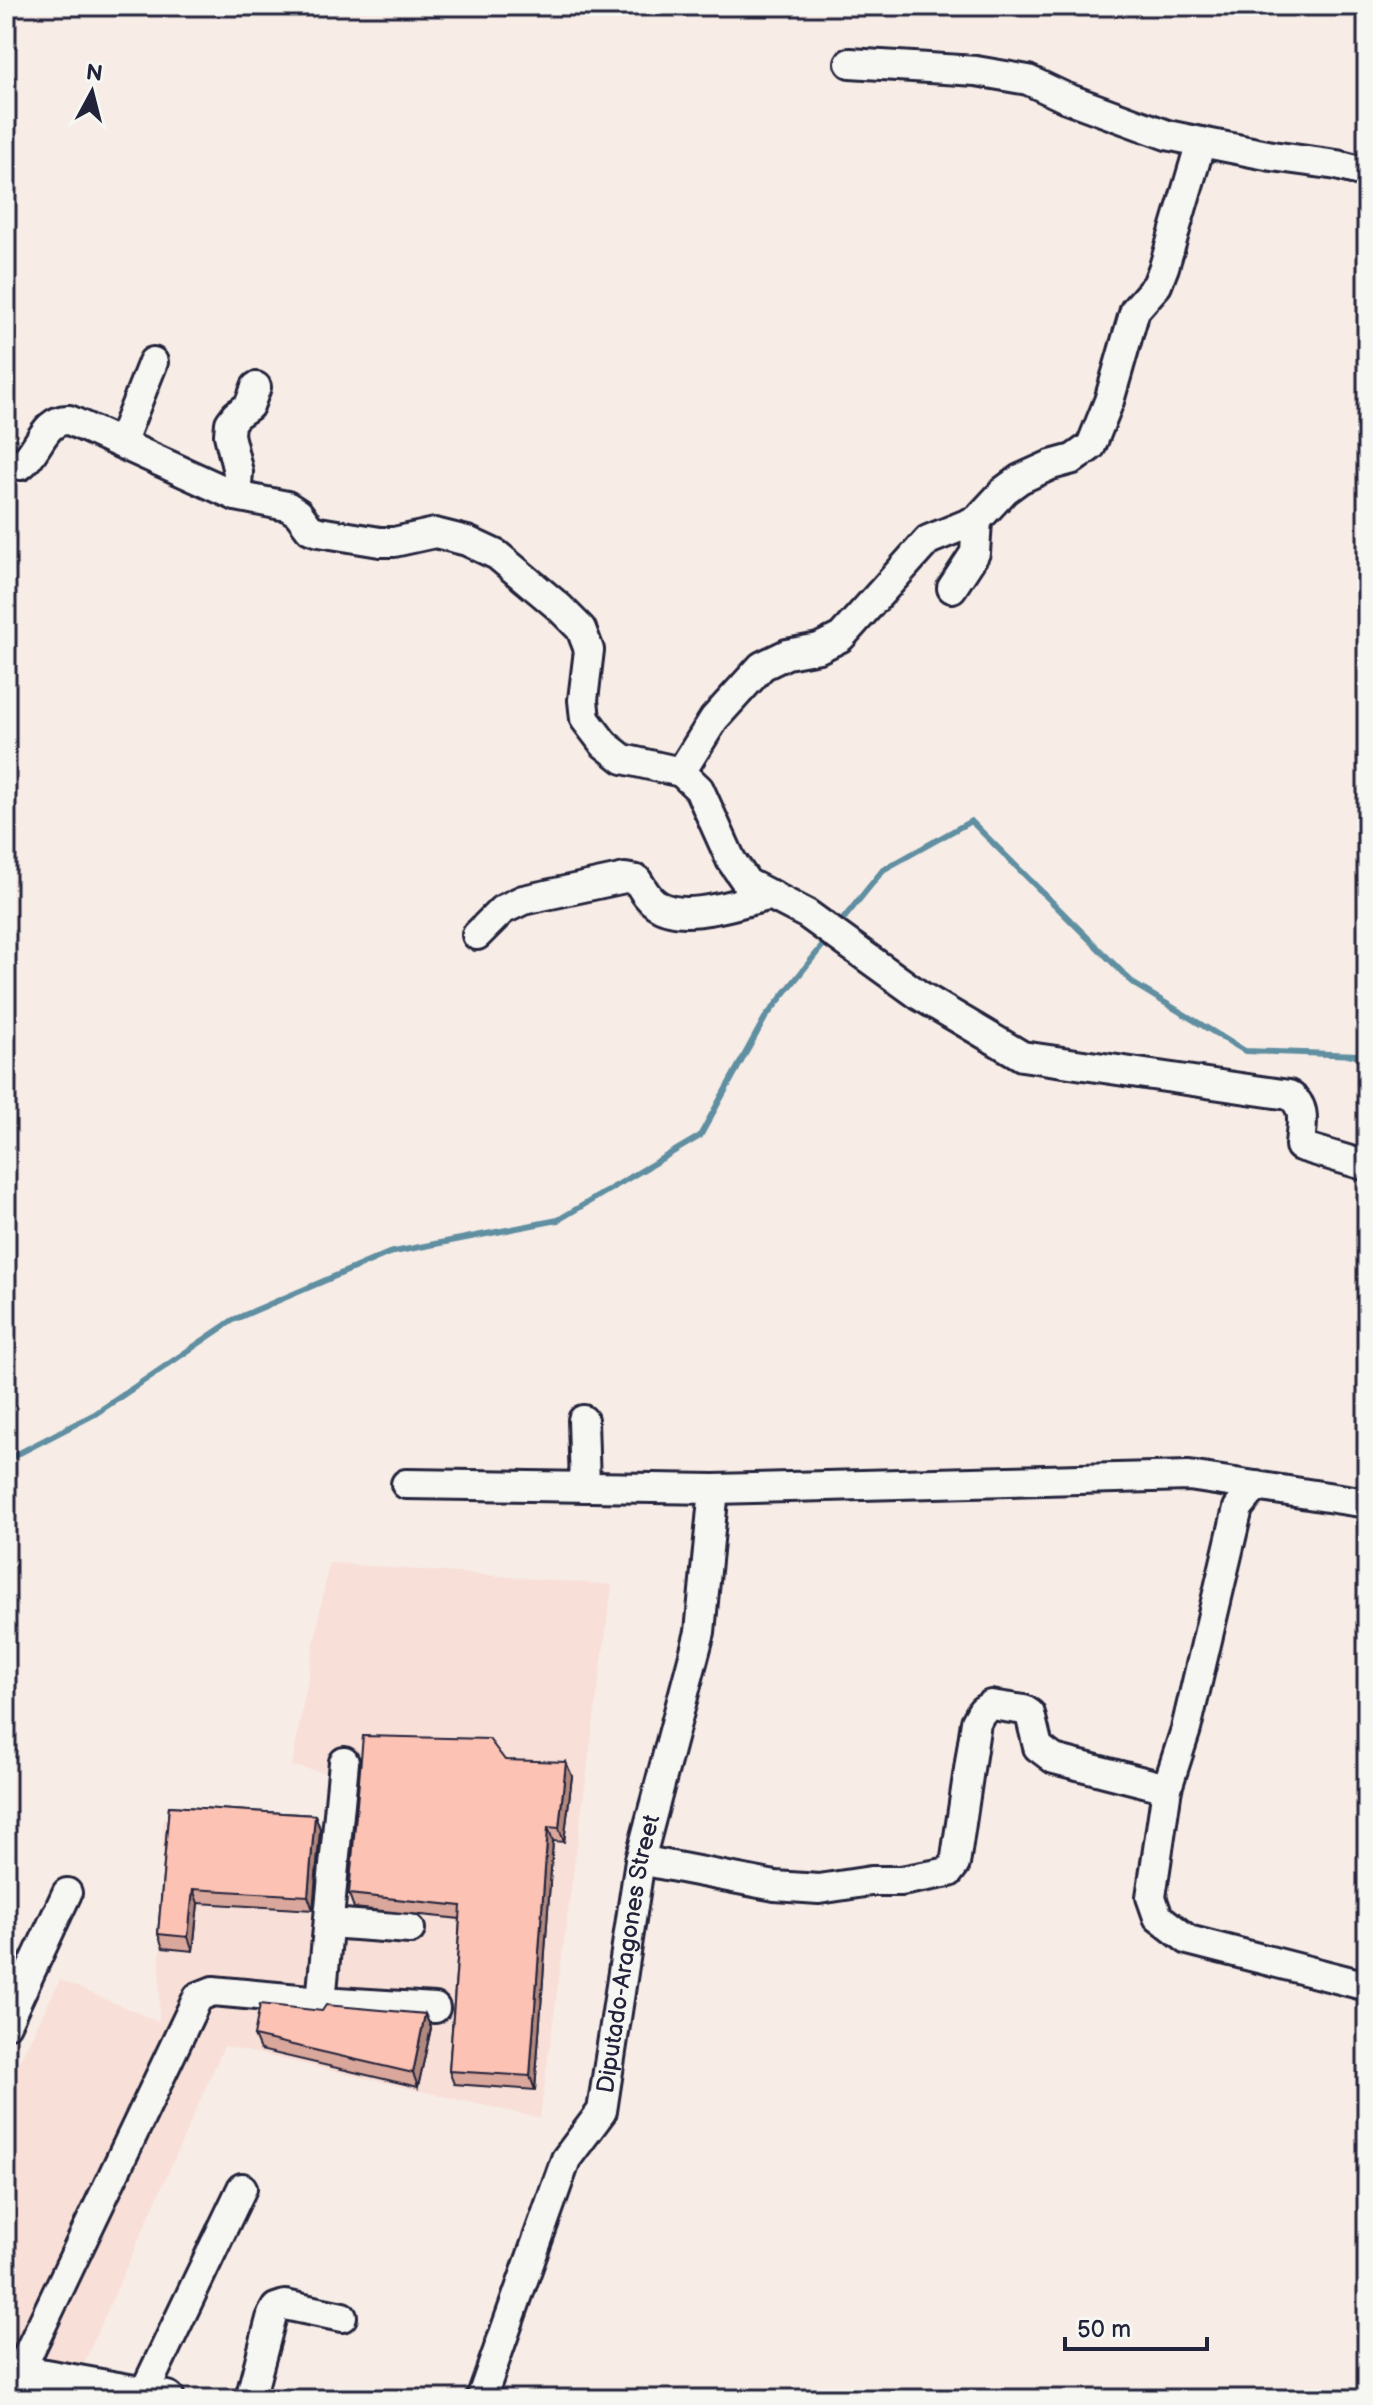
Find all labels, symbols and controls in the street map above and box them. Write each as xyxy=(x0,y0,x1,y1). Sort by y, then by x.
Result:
north arrow xyxy=(52,52,132,132)
text: N xyxy=(84,59,104,88)
street label: Diputado-Aragones Street xyxy=(590,1811,666,2095)
scale bar xyxy=(1065,2301,1207,2351)
text: 50 m xyxy=(1077,2315,1131,2344)

